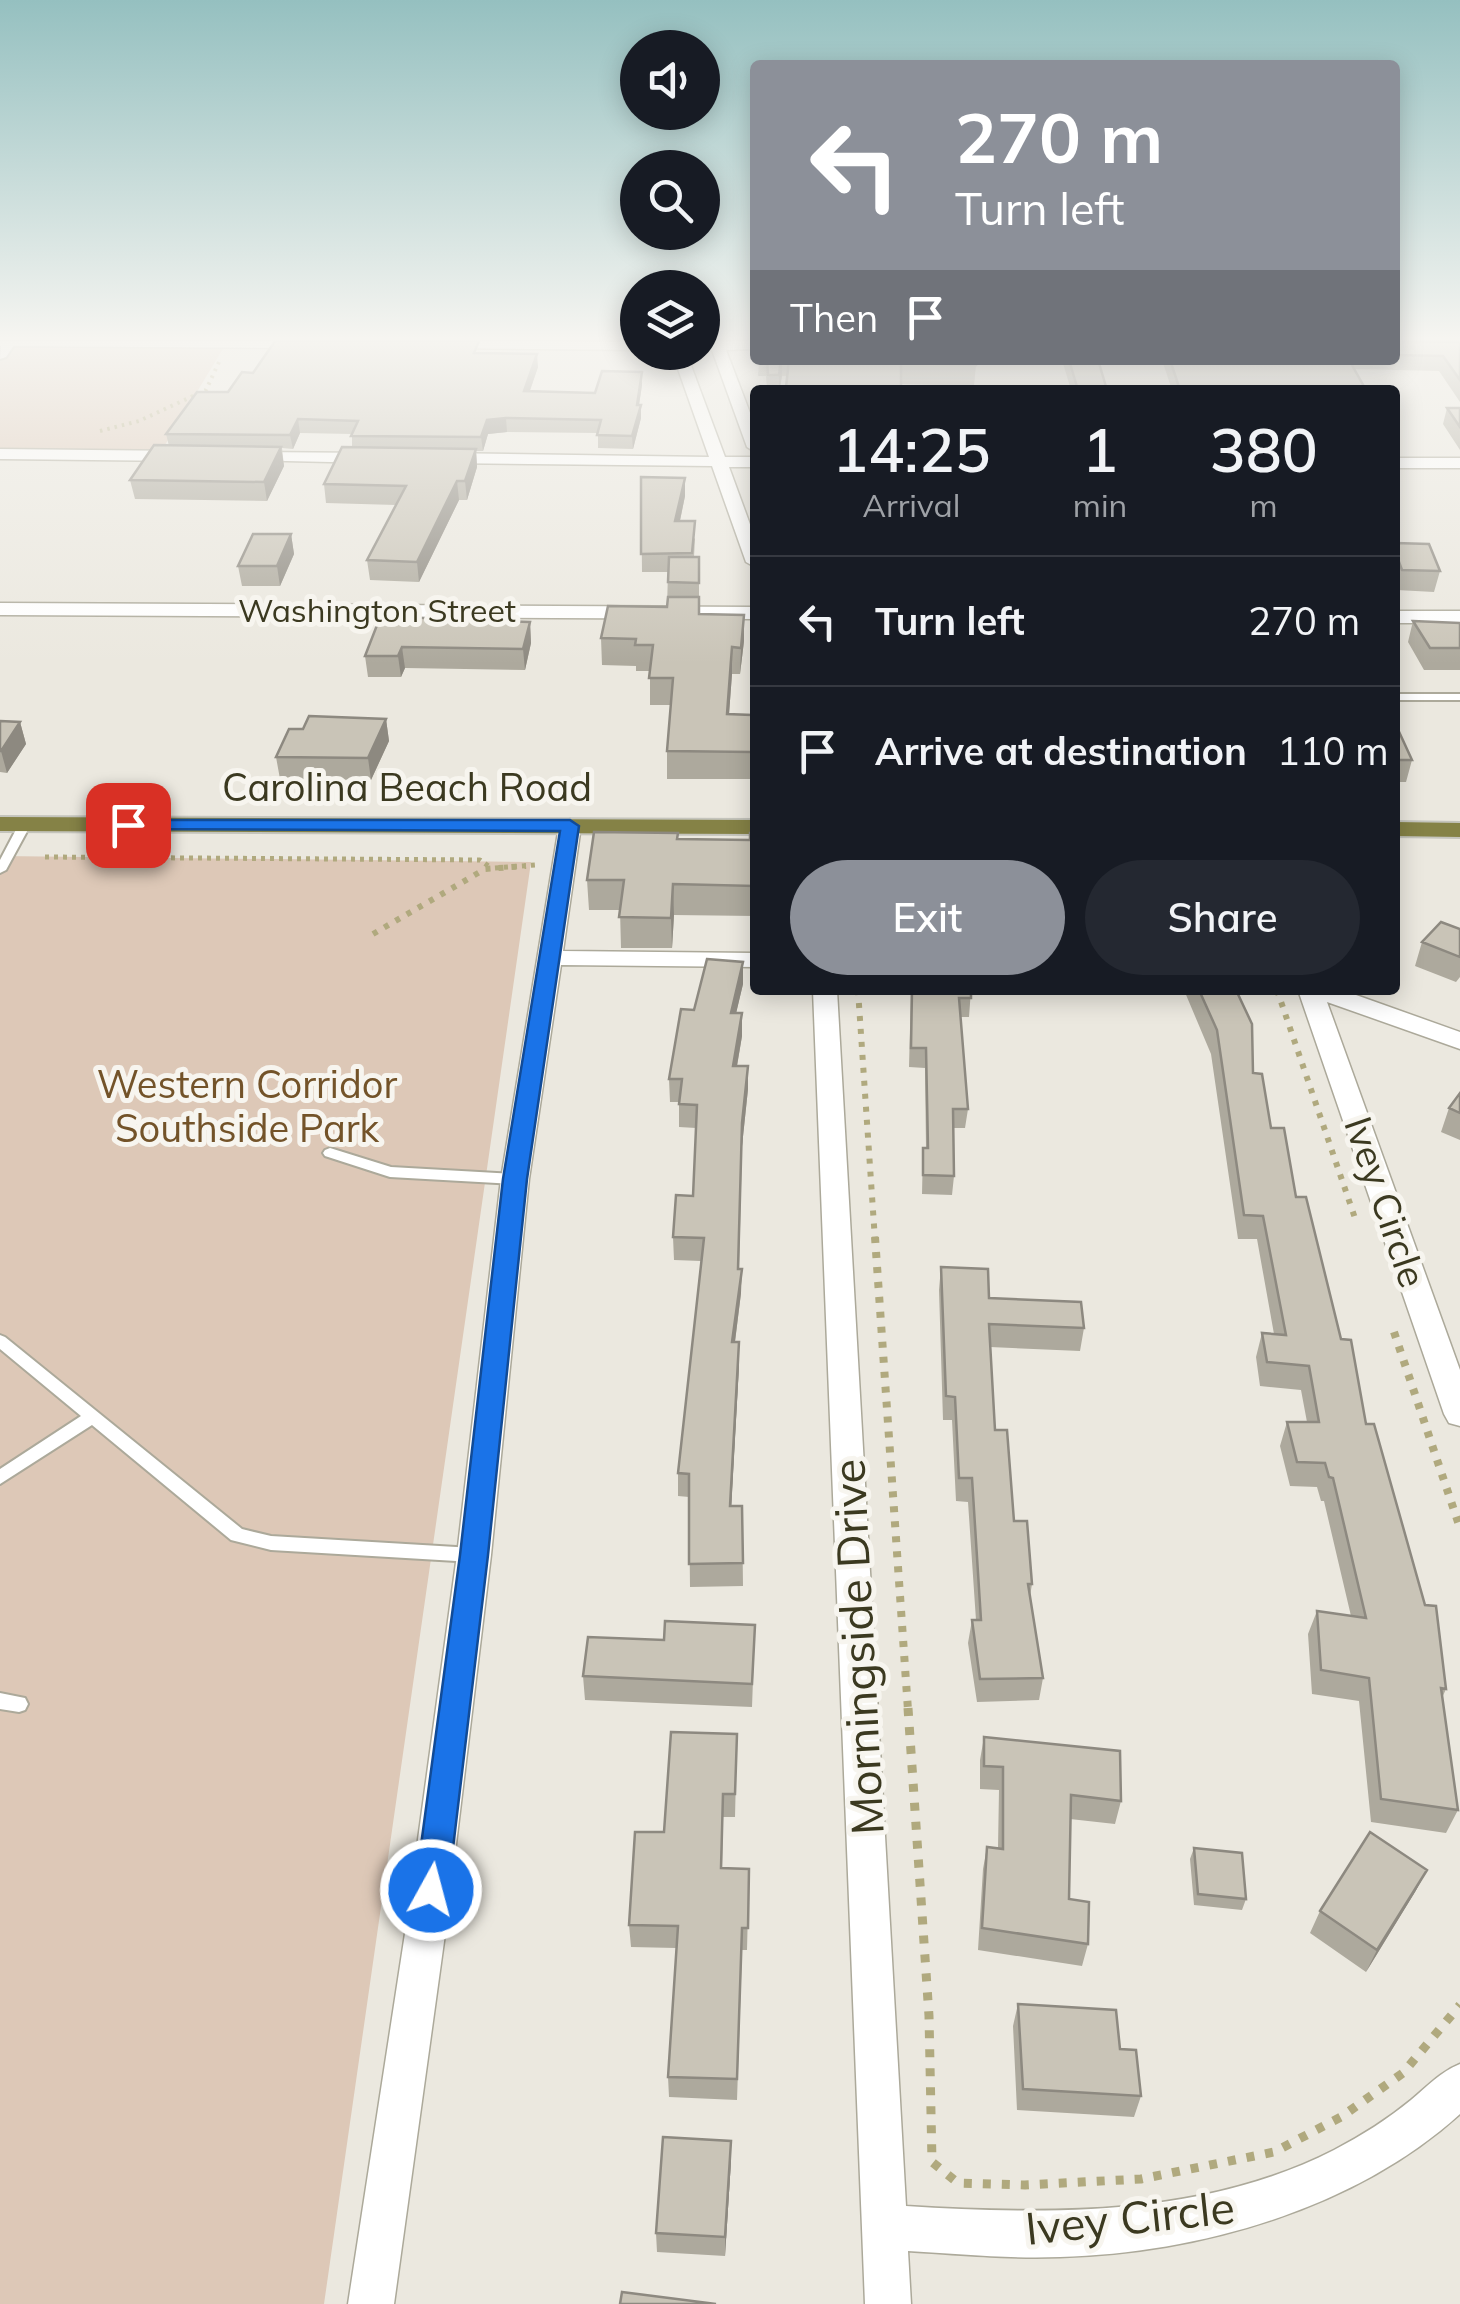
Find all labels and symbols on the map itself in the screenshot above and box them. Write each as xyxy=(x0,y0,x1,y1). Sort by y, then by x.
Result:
street label: Washington Street xyxy=(238,590,516,630)
street label: Carolina Beach Road xyxy=(222,763,592,811)
pin xyxy=(86,783,171,868)
park label: Western Corridor Southside Park xyxy=(97,1060,397,1152)
street label: Ivey Circle xyxy=(1334,1110,1438,1293)
street label: Morningside Drive xyxy=(819,1458,895,1836)
position arrow xyxy=(379,1838,483,1942)
street label: Ivey Circle xyxy=(1023,2178,1237,2256)

